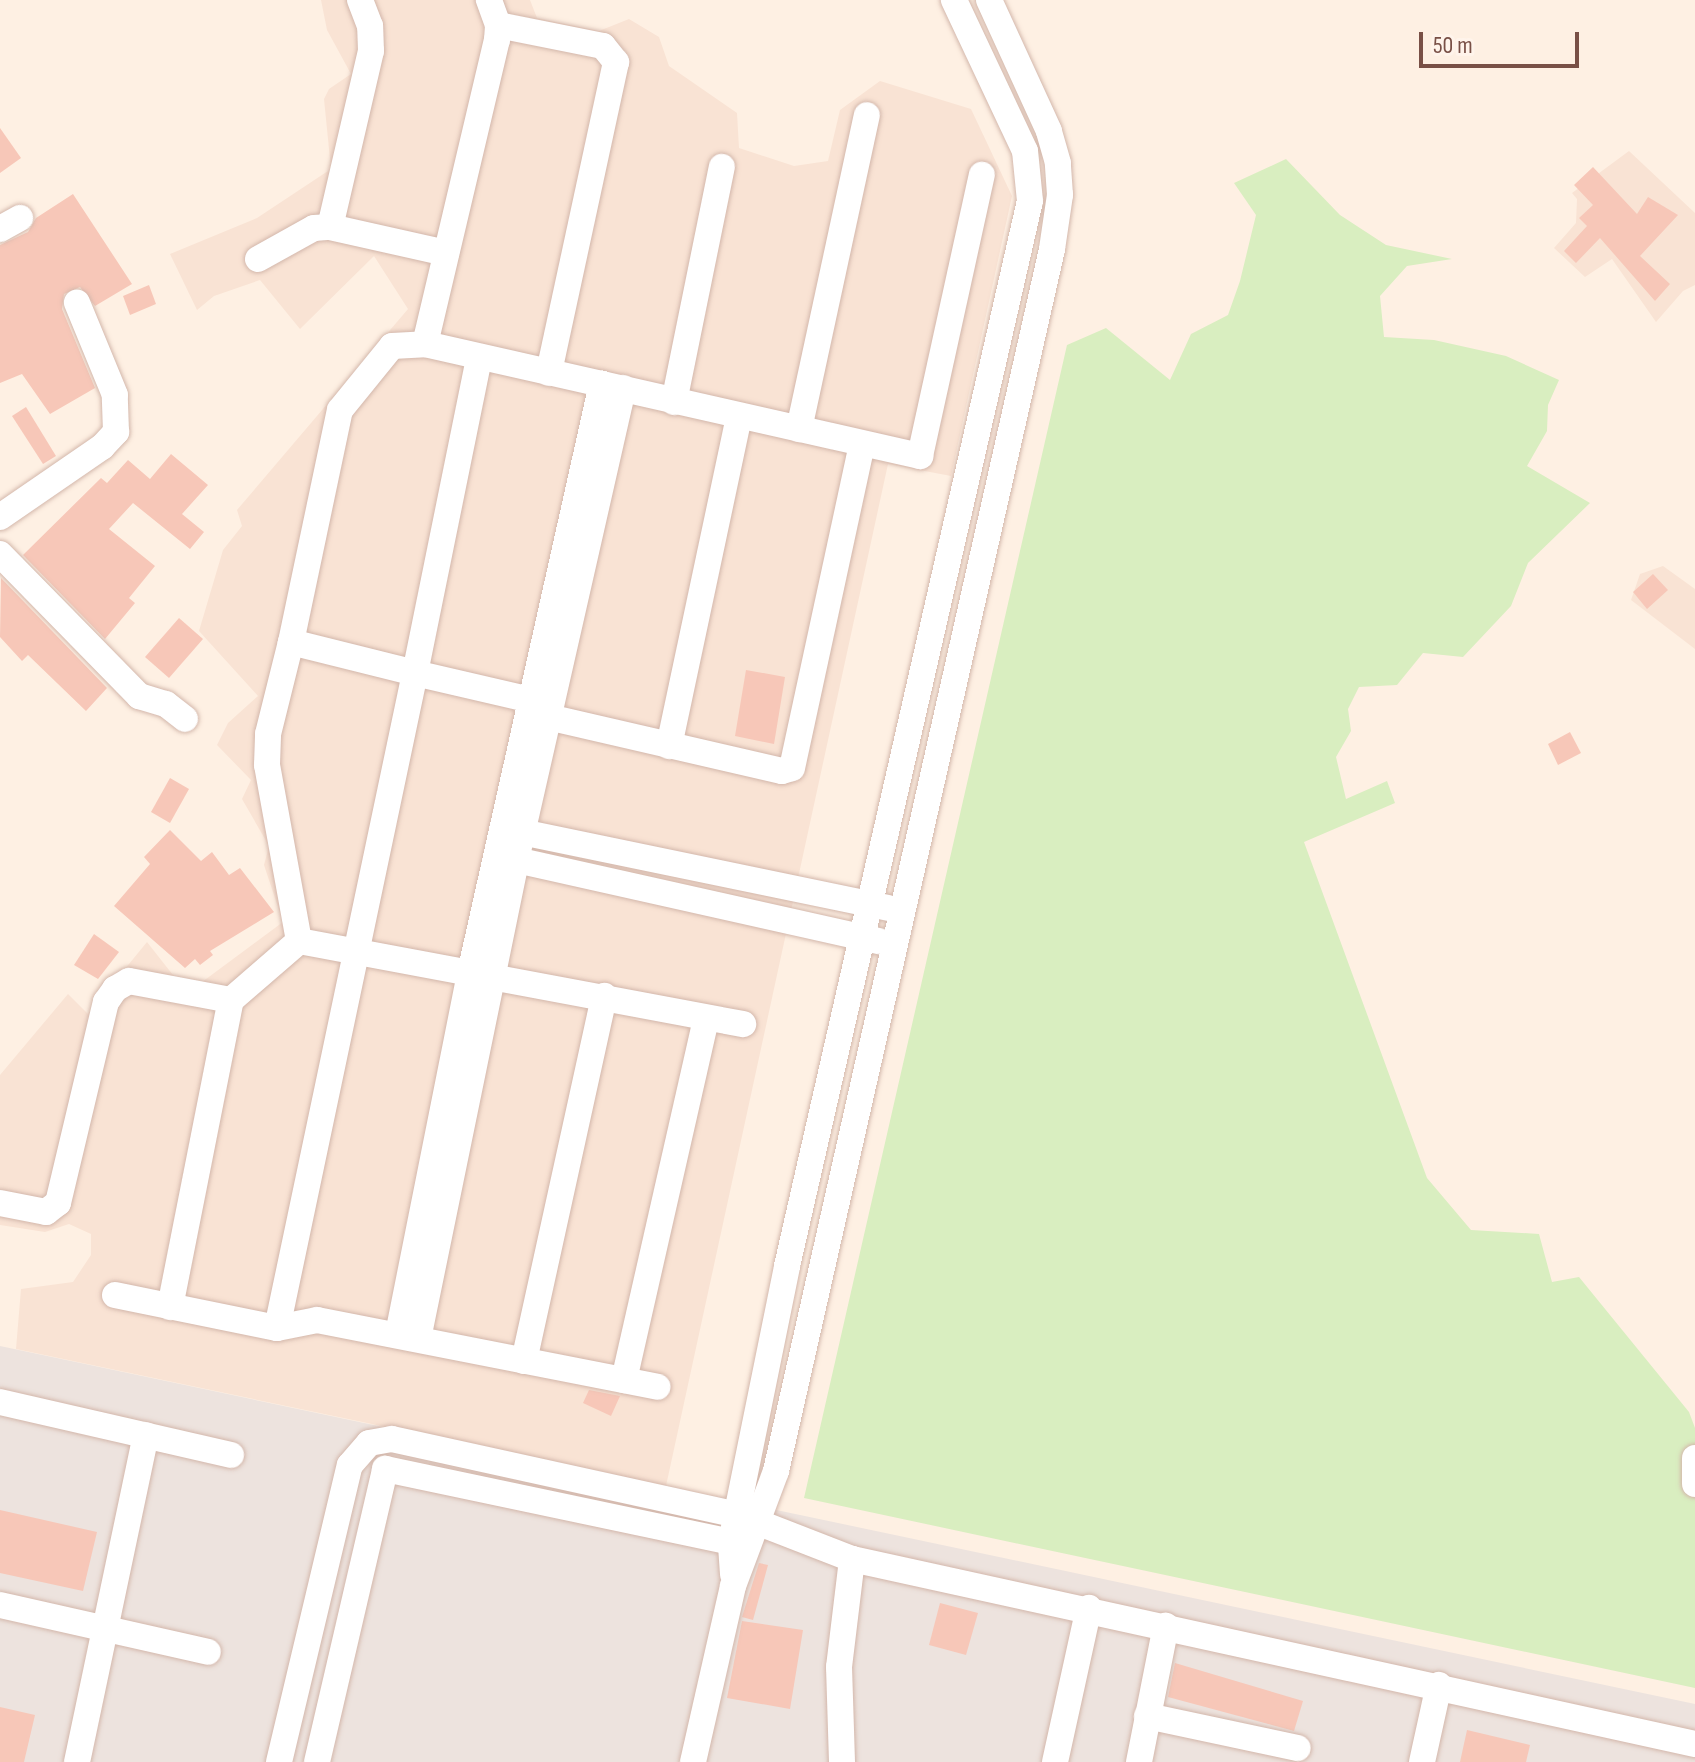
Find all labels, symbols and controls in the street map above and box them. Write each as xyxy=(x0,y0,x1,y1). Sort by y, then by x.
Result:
scale bar xyxy=(1423,16,1583,66)
text: 50 m xyxy=(1433,31,1473,60)

